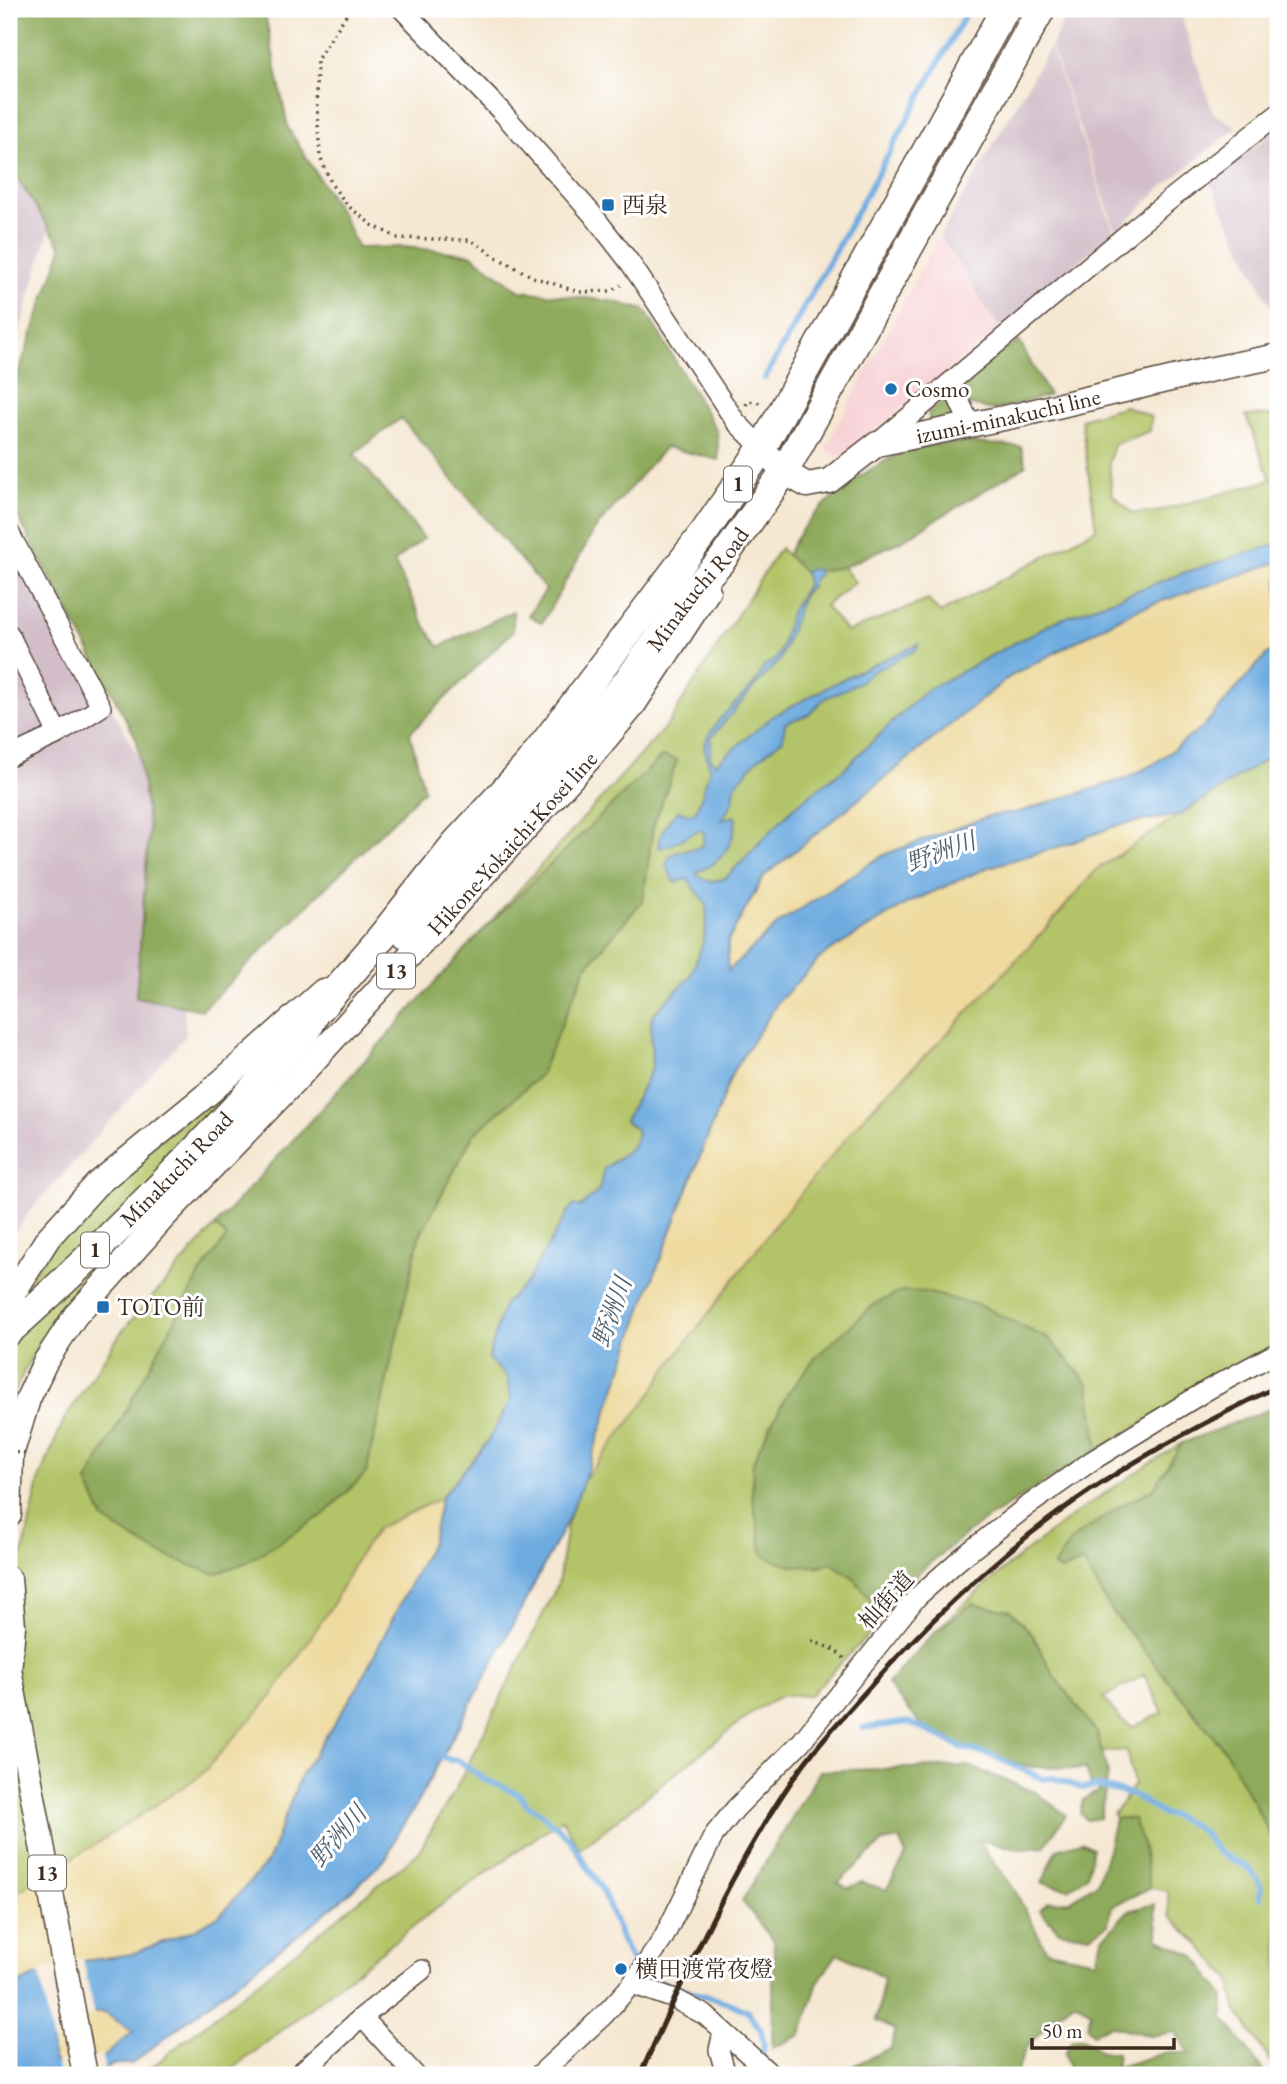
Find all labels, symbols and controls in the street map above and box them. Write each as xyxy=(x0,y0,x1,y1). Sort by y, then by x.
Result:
place label: 西泉 xyxy=(622,190,668,220)
marker: 西泉 xyxy=(600,197,616,213)
place label: Cosmo xyxy=(905,374,969,404)
marker: Cosmo xyxy=(883,381,899,397)
street label: izumi-minakuchi line xyxy=(913,381,1103,451)
road number: 1 xyxy=(724,466,752,502)
street label: Minakuchi Road xyxy=(639,521,756,657)
street label: Hikone-Yokaichi-Kosei line xyxy=(420,745,604,942)
water label: 野洲川 xyxy=(902,824,983,878)
road number: 13 xyxy=(377,954,415,988)
street label: Minakuchi Road xyxy=(113,1104,240,1233)
road number: 1 xyxy=(81,1232,109,1268)
water label: 野洲川 xyxy=(585,1270,639,1351)
place label: TOTO前 xyxy=(117,1292,205,1322)
marker: TOTO前 xyxy=(95,1299,111,1315)
street label: 杣街道 xyxy=(852,1564,920,1636)
water label: 野洲川 xyxy=(302,1796,375,1873)
road number: 13 xyxy=(28,1856,66,1890)
place label: 横田渡常夜燈 xyxy=(635,1954,773,1984)
marker: 横田渡常夜燈 xyxy=(613,1961,629,1977)
scale bar xyxy=(1032,2007,1173,2051)
text: 50 m xyxy=(1042,2017,1083,2044)

